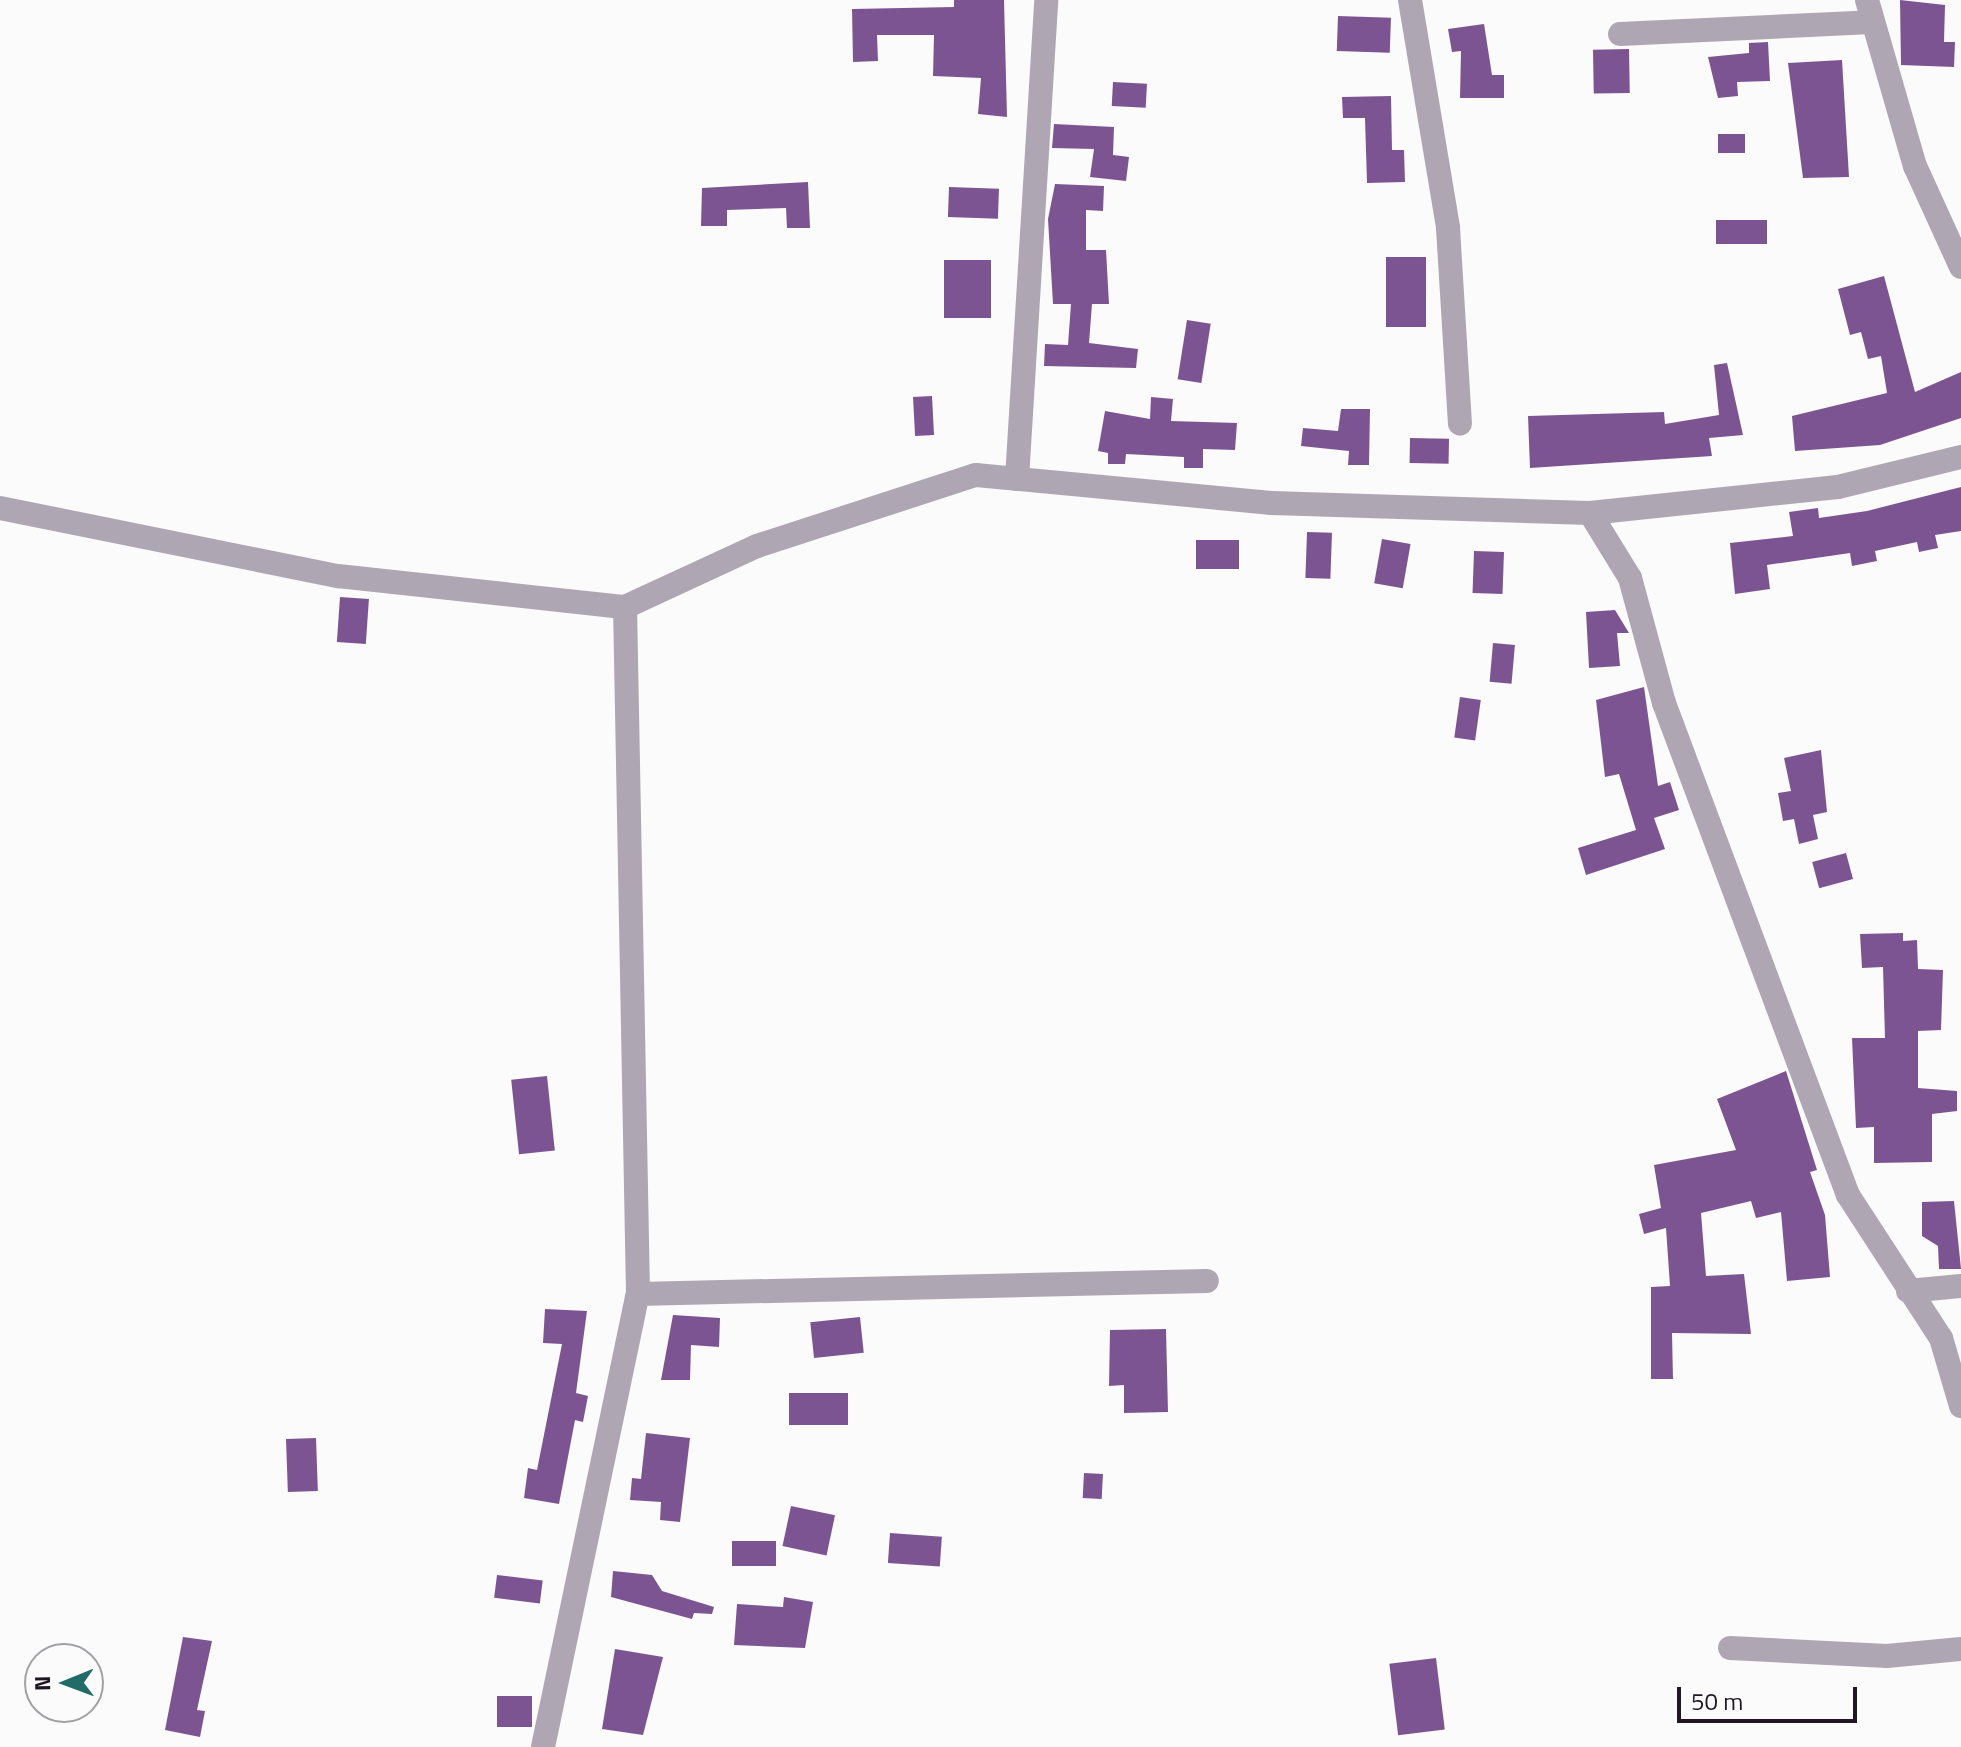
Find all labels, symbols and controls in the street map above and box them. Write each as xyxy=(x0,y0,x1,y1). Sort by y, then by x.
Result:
north arrow xyxy=(24,1643,104,1723)
scale bar xyxy=(1681,1671,1861,1721)
text: N xyxy=(25,1675,59,1691)
text: 50 m xyxy=(1691,1683,1743,1719)

